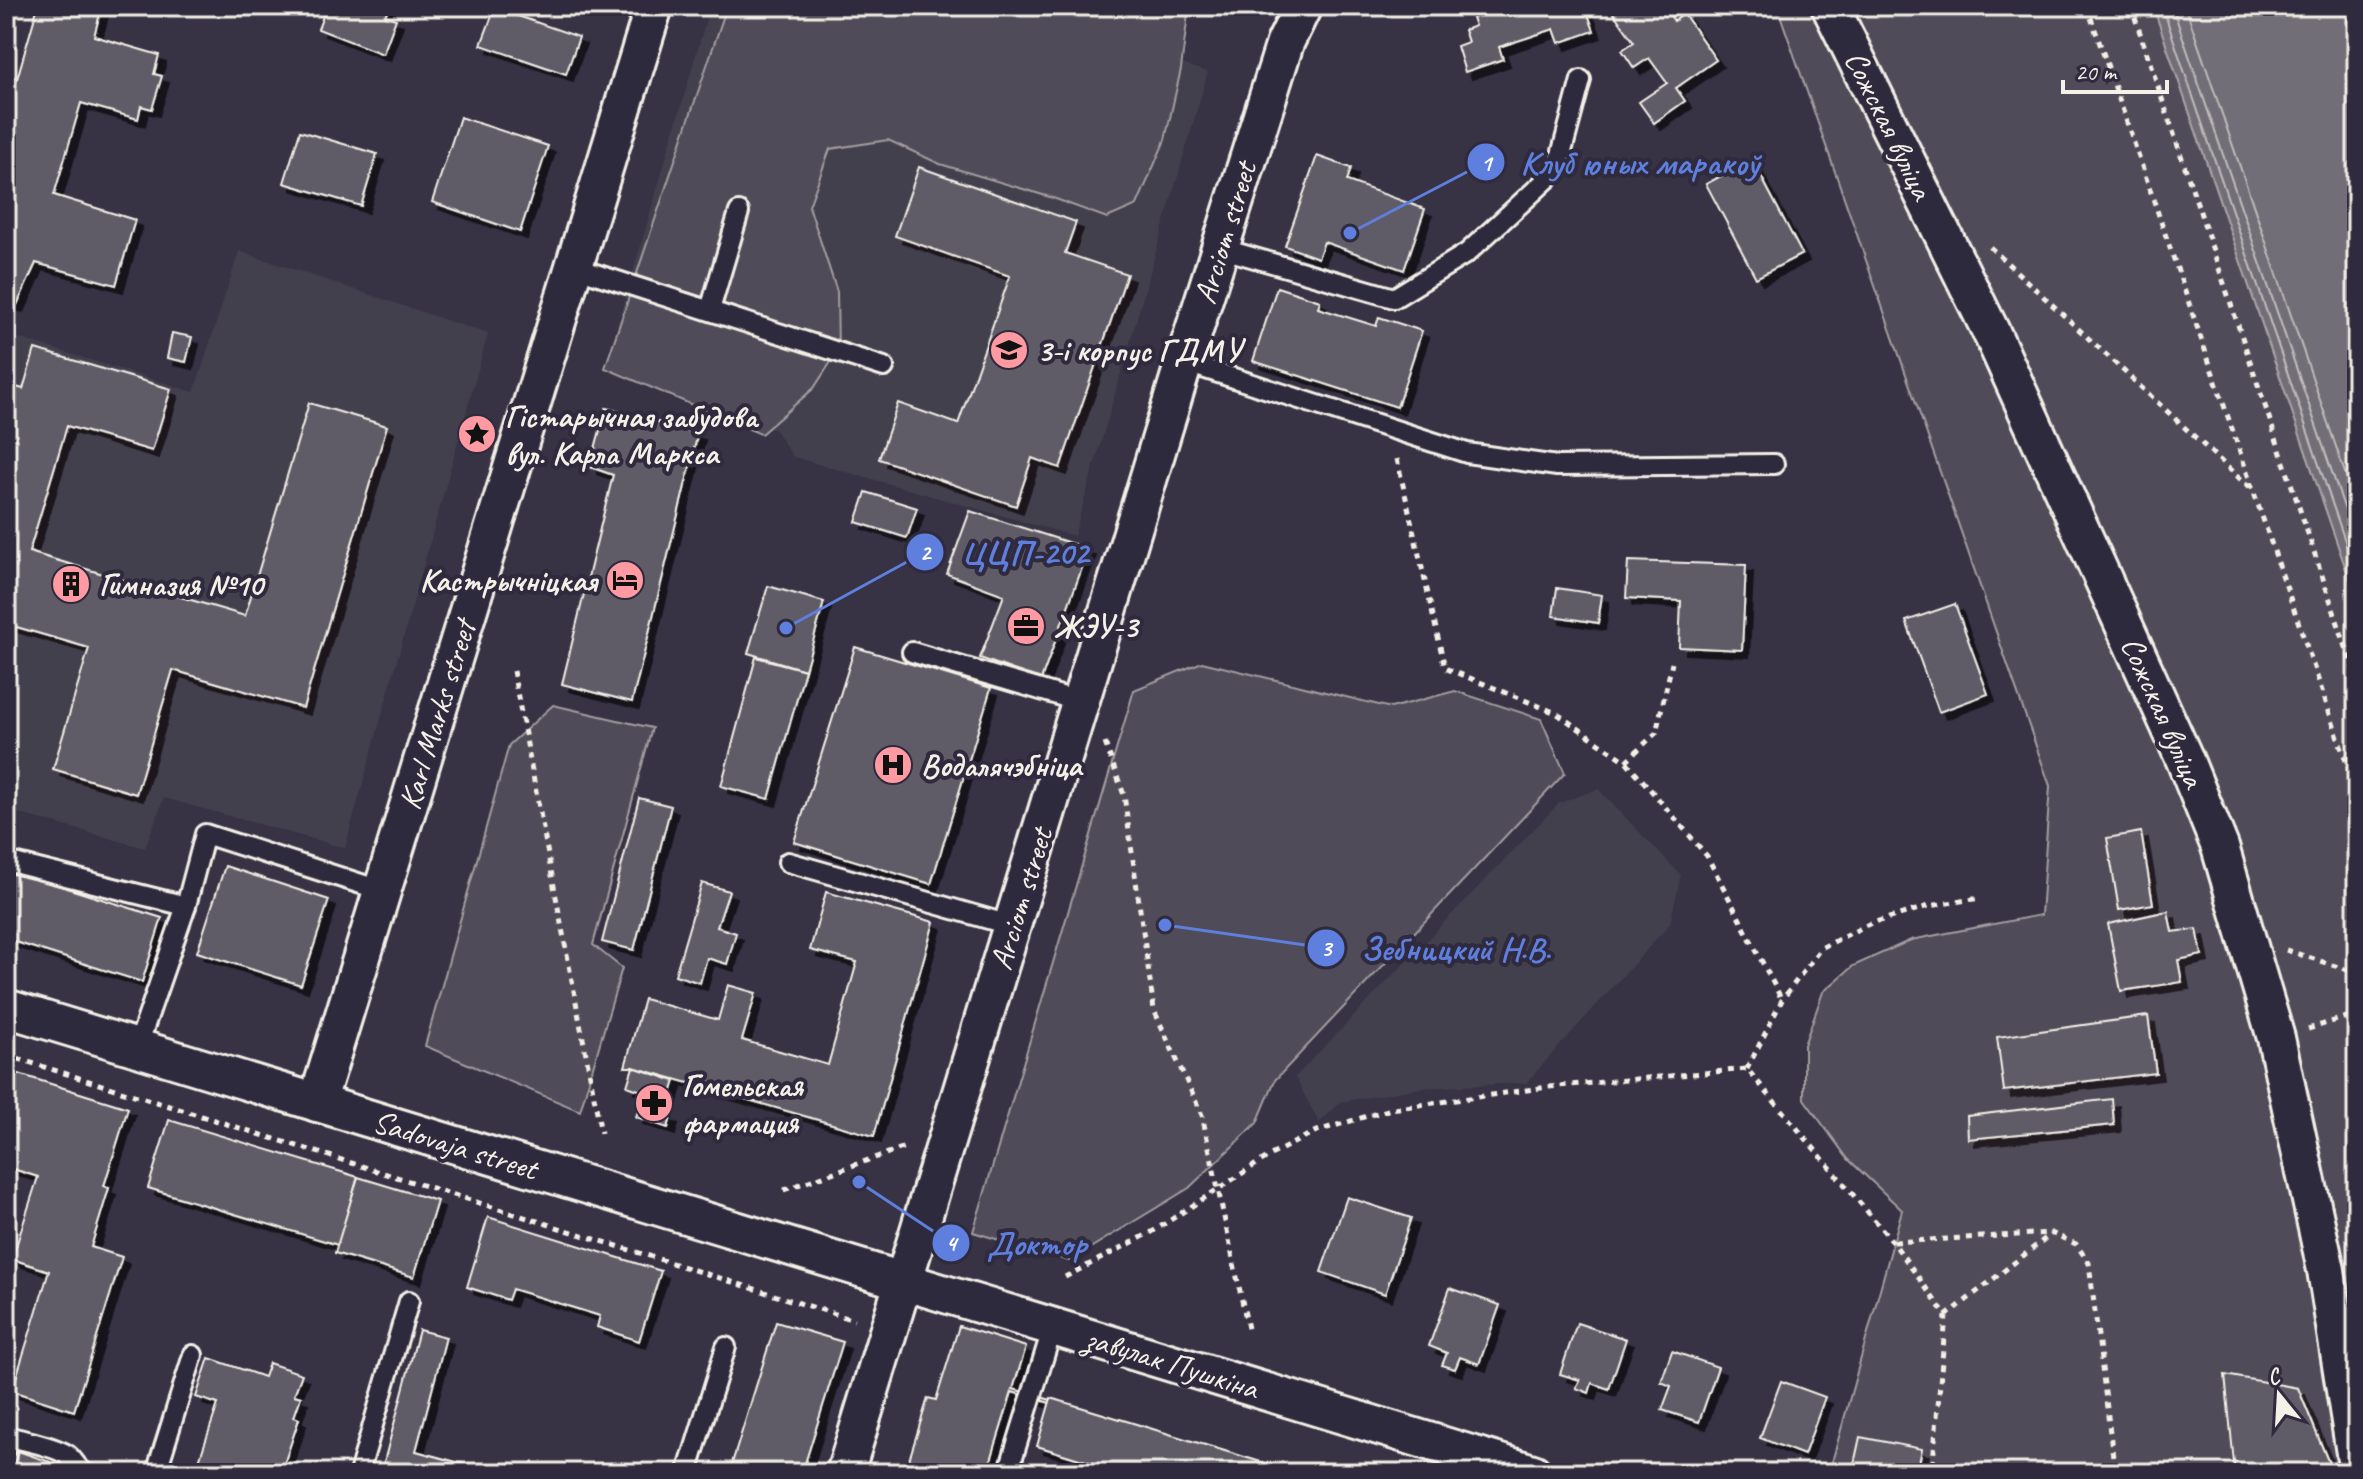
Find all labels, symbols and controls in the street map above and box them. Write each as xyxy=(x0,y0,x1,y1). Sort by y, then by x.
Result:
street label: Сожская вуліца xyxy=(1835,44,1944,208)
scale bar xyxy=(2063,44,2167,94)
text: 20 m xyxy=(2075,57,2118,87)
callout: Клуб юных маракоў xyxy=(1466,133,1774,191)
text: Клуб юных маракоў xyxy=(1520,141,1762,184)
text: 1 xyxy=(1481,148,1495,178)
street label: Arciom street xyxy=(1184,154,1267,309)
school or university icon: 3-і корпус ГДМУ xyxy=(988,329,1030,371)
place label: 3-і корпус ГДМУ xyxy=(1037,330,1247,371)
place label: Гістарычная забудова вул. Карла Маркса xyxy=(505,396,760,474)
place icon: Гістарычная забудова вул. Карла Маркса xyxy=(456,413,498,455)
callout: ЦЦП-202 xyxy=(905,523,1104,581)
text: ЦЦП-202 xyxy=(962,531,1091,574)
text: 2 xyxy=(920,537,933,567)
hotel icon: Кастрычніцкая xyxy=(604,559,646,601)
place label: Кастрычніцкая xyxy=(420,560,600,601)
building icon: Гимназия №10 xyxy=(50,563,92,605)
place label: Гимназия №10 xyxy=(99,564,266,605)
office icon: ЖЭУ-3 xyxy=(1005,605,1047,647)
place label: ЖЭУ-3 xyxy=(1054,606,1140,647)
street label: Karl Marks street xyxy=(389,611,486,814)
street label: Сожская вуліца xyxy=(2112,630,2215,796)
hospital icon: Водалячэбніца xyxy=(872,744,914,786)
place label: Водалячэбніца xyxy=(921,745,1084,786)
street label: Arciom street xyxy=(980,820,1063,975)
callout: Зебницкий Н.В. xyxy=(1306,919,1567,977)
text: Зебницкий Н.В. xyxy=(1361,927,1552,970)
text: 3 xyxy=(1321,933,1334,963)
place label: Гомельская фармация xyxy=(682,1065,805,1143)
pharmacy icon: Гомельская фармация xyxy=(633,1082,675,1124)
street label: Sadovaja street xyxy=(368,1101,545,1190)
callout: Доктор xyxy=(931,1214,1103,1272)
text: Доктор xyxy=(987,1222,1090,1265)
text: 4 xyxy=(946,1228,960,1258)
street label: завулак Пушкіна xyxy=(1077,1316,1265,1409)
north arrow xyxy=(2239,1355,2319,1435)
text: С xyxy=(2264,1361,2286,1392)

